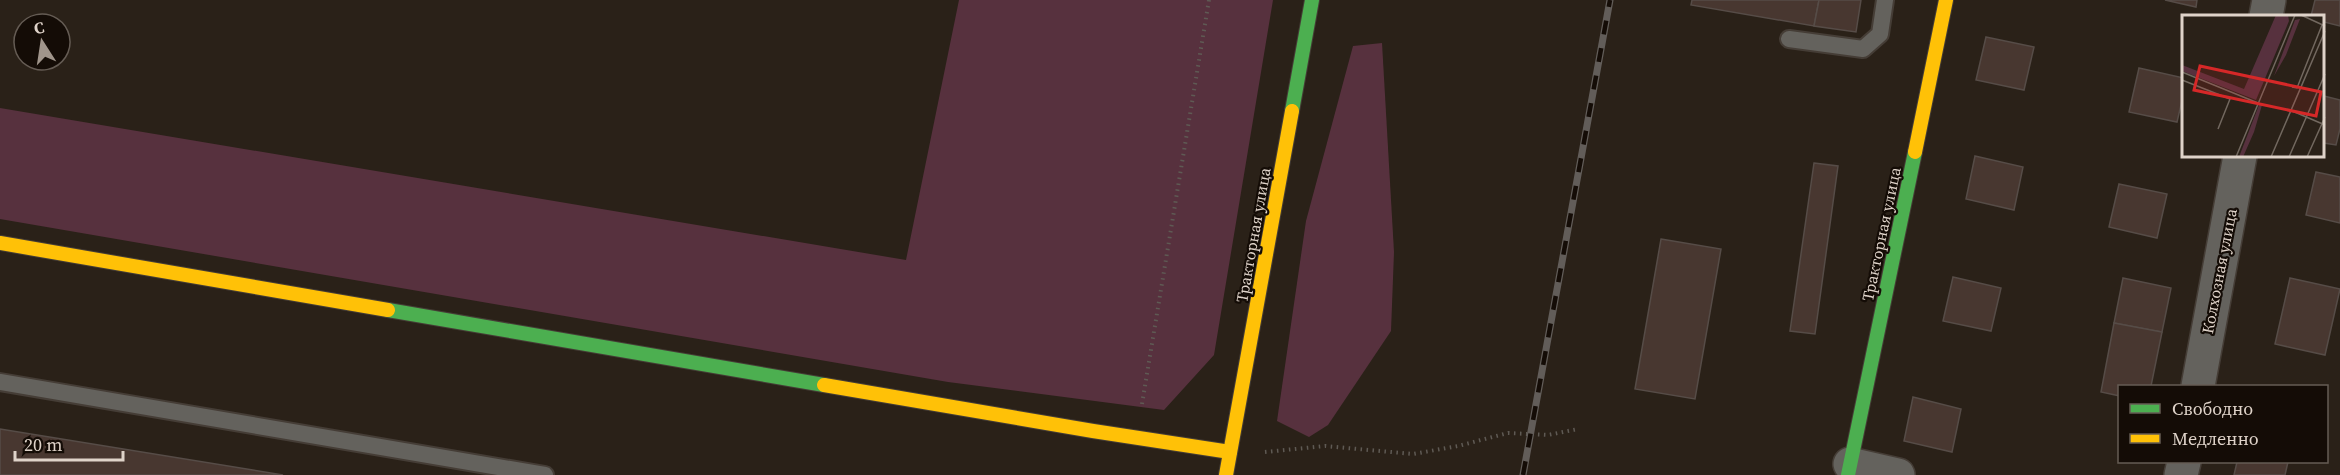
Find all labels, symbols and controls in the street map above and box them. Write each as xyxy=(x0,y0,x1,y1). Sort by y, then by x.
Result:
north arrow xyxy=(12,12,72,72)
inset map xyxy=(2182,15,2325,158)
text: С xyxy=(32,16,46,39)
street label: Тракторная улица xyxy=(1856,164,1906,303)
street label: Тракторная улица xyxy=(1230,165,1276,304)
street label: Колхозная улица xyxy=(2196,206,2242,335)
legend xyxy=(2118,385,2328,463)
text: Свободно xyxy=(2172,396,2253,421)
scale bar xyxy=(15,424,123,462)
text: Медленно xyxy=(2172,426,2259,451)
text: 20 m xyxy=(24,432,62,457)

